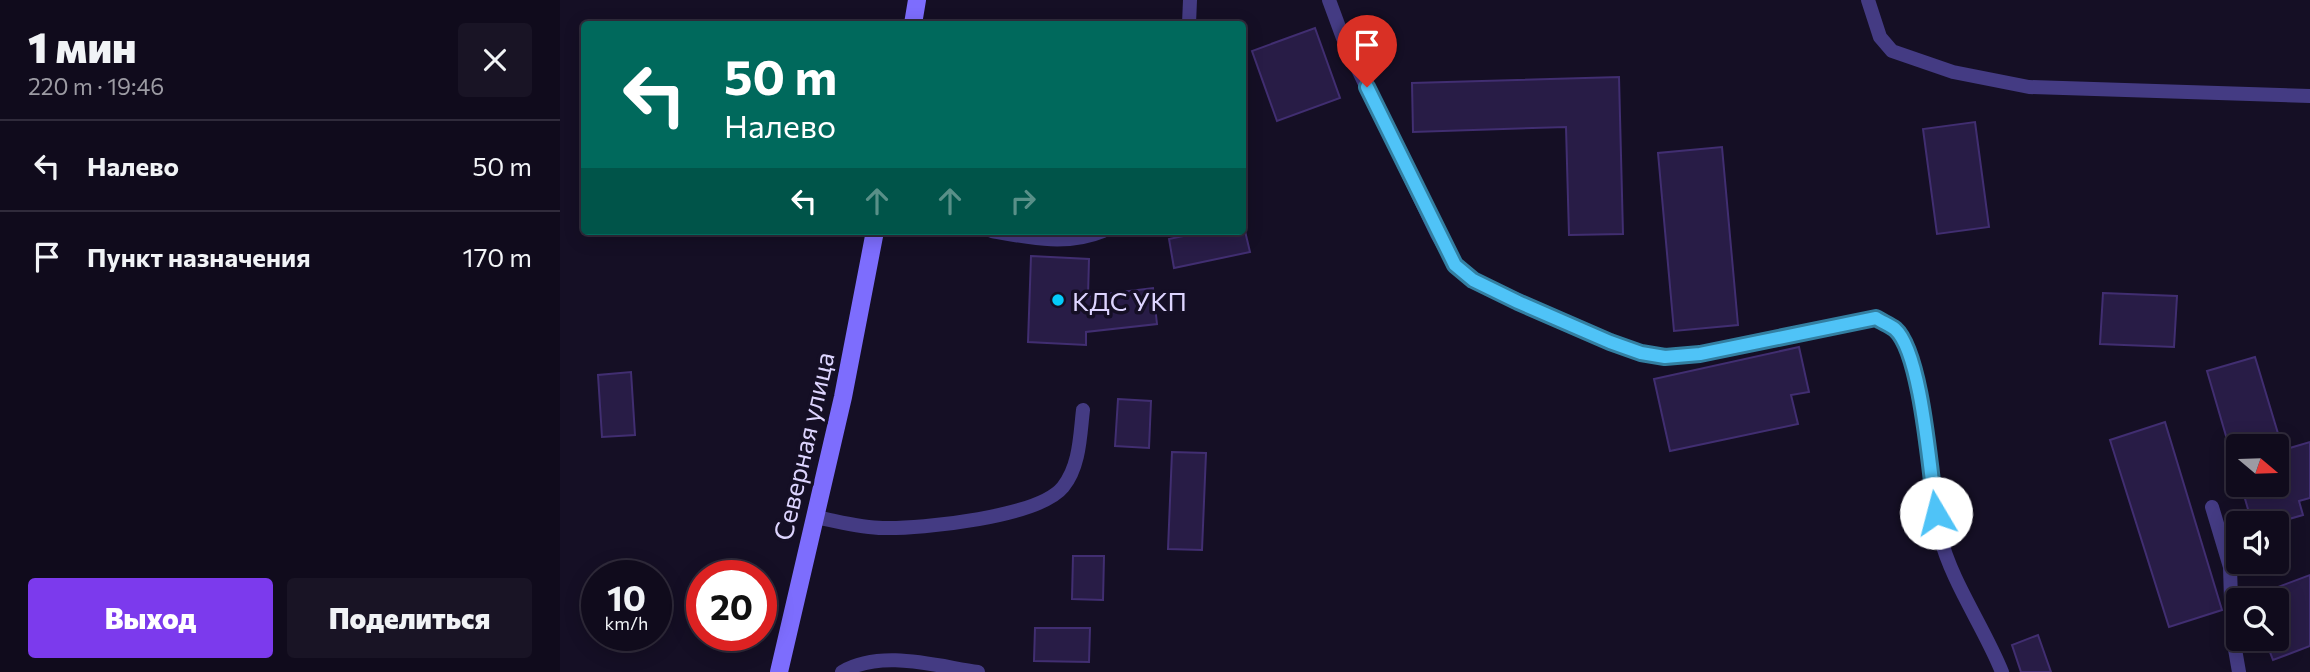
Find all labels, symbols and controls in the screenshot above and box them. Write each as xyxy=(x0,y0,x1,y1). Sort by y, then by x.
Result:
pin xyxy=(1337,15,1397,87)
text: 1 мин xyxy=(28,20,137,72)
button: close xyxy=(458,23,532,97)
icon: arrive xyxy=(1348,26,1386,64)
text: 50 m xyxy=(724,45,837,105)
icon: left xyxy=(609,49,700,140)
text: 220 m · 19:46 xyxy=(28,72,164,100)
text: Налево xyxy=(724,105,836,145)
icon: left xyxy=(28,147,66,185)
text: Налево xyxy=(87,150,179,181)
text: 50 m xyxy=(472,150,532,181)
icon: left xyxy=(785,182,823,220)
icon: ahead xyxy=(858,182,896,220)
icon: ahead xyxy=(931,182,969,220)
icon: right xyxy=(1004,182,1042,220)
icon: arrive xyxy=(28,238,66,276)
text: Пункт назначения xyxy=(87,241,311,272)
text: 170 m xyxy=(463,241,532,272)
place label: КДС УКП xyxy=(1072,285,1187,316)
marker: КДС УКП xyxy=(1050,292,1066,308)
street label: Северная улица xyxy=(766,349,840,543)
north arrow xyxy=(2226,434,2289,497)
map controls xyxy=(2226,434,2289,651)
position arrow xyxy=(1899,476,1973,550)
button: sound xyxy=(2226,511,2289,574)
speed limit sign: 20 xyxy=(686,560,777,651)
text: 10 xyxy=(607,575,646,618)
button: Выход xyxy=(28,578,273,658)
button: Поделиться xyxy=(287,578,532,658)
button: search xyxy=(2226,588,2289,651)
text: km/h xyxy=(605,612,648,634)

